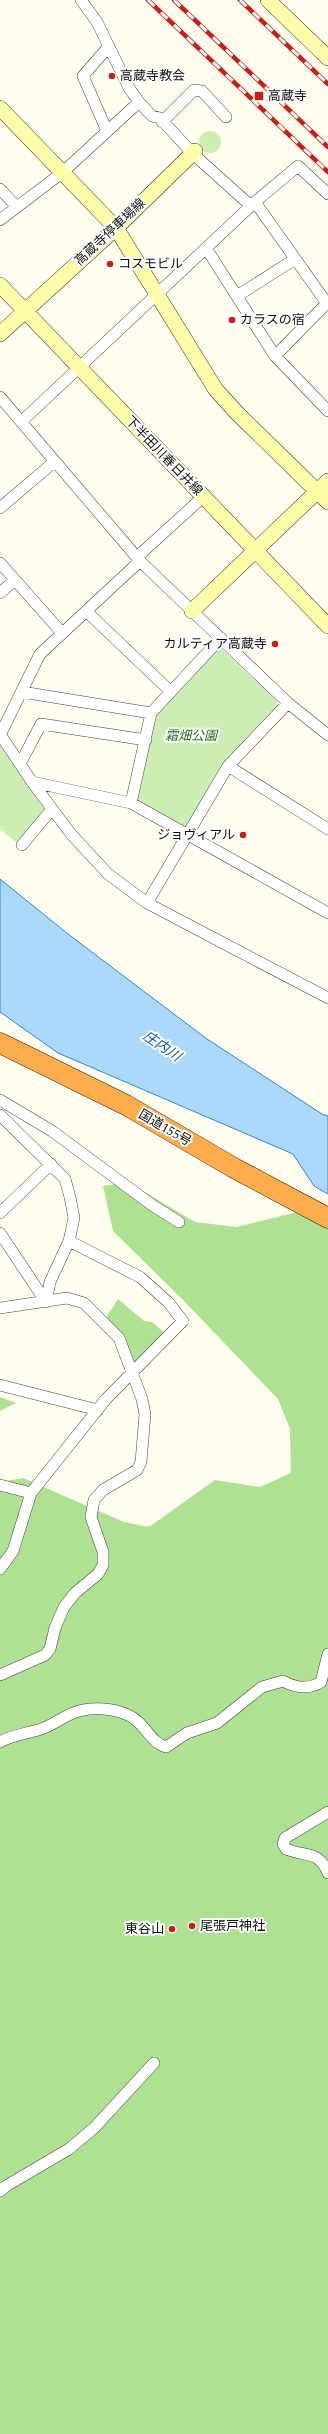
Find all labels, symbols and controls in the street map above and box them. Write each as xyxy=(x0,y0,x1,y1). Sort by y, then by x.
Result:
place label: 高蔵寺教会 xyxy=(120,66,185,86)
marker: 高蔵寺教会 xyxy=(107,71,117,81)
place label: 高蔵寺 xyxy=(268,86,307,106)
marker: 高蔵寺 xyxy=(253,90,265,102)
street label: 高蔵寺停車場線 xyxy=(70,194,150,270)
place label: コスモビル xyxy=(118,254,183,274)
marker: コスモビル xyxy=(105,259,115,269)
place label: カラスの宿 xyxy=(240,310,305,330)
marker: カラスの宿 xyxy=(227,315,237,325)
street label: 下半田川春日井線 xyxy=(121,412,207,500)
place label: カルティア高蔵寺 xyxy=(164,634,267,654)
marker: カルティア高蔵寺 xyxy=(270,639,280,649)
park label: 霜畑公園 xyxy=(165,726,219,746)
place label: ジョヴィアル xyxy=(157,825,235,845)
marker: ジョヴィアル xyxy=(238,830,248,840)
water label: 庄内川 xyxy=(139,1026,187,1068)
street label: 国道155号 xyxy=(135,1105,195,1151)
place label: 尾張戸神社 xyxy=(200,1916,265,1936)
place label: 東谷山 xyxy=(125,1919,164,1939)
marker: 尾張戸神社 xyxy=(187,1921,197,1931)
marker: 東谷山 xyxy=(167,1924,177,1934)

